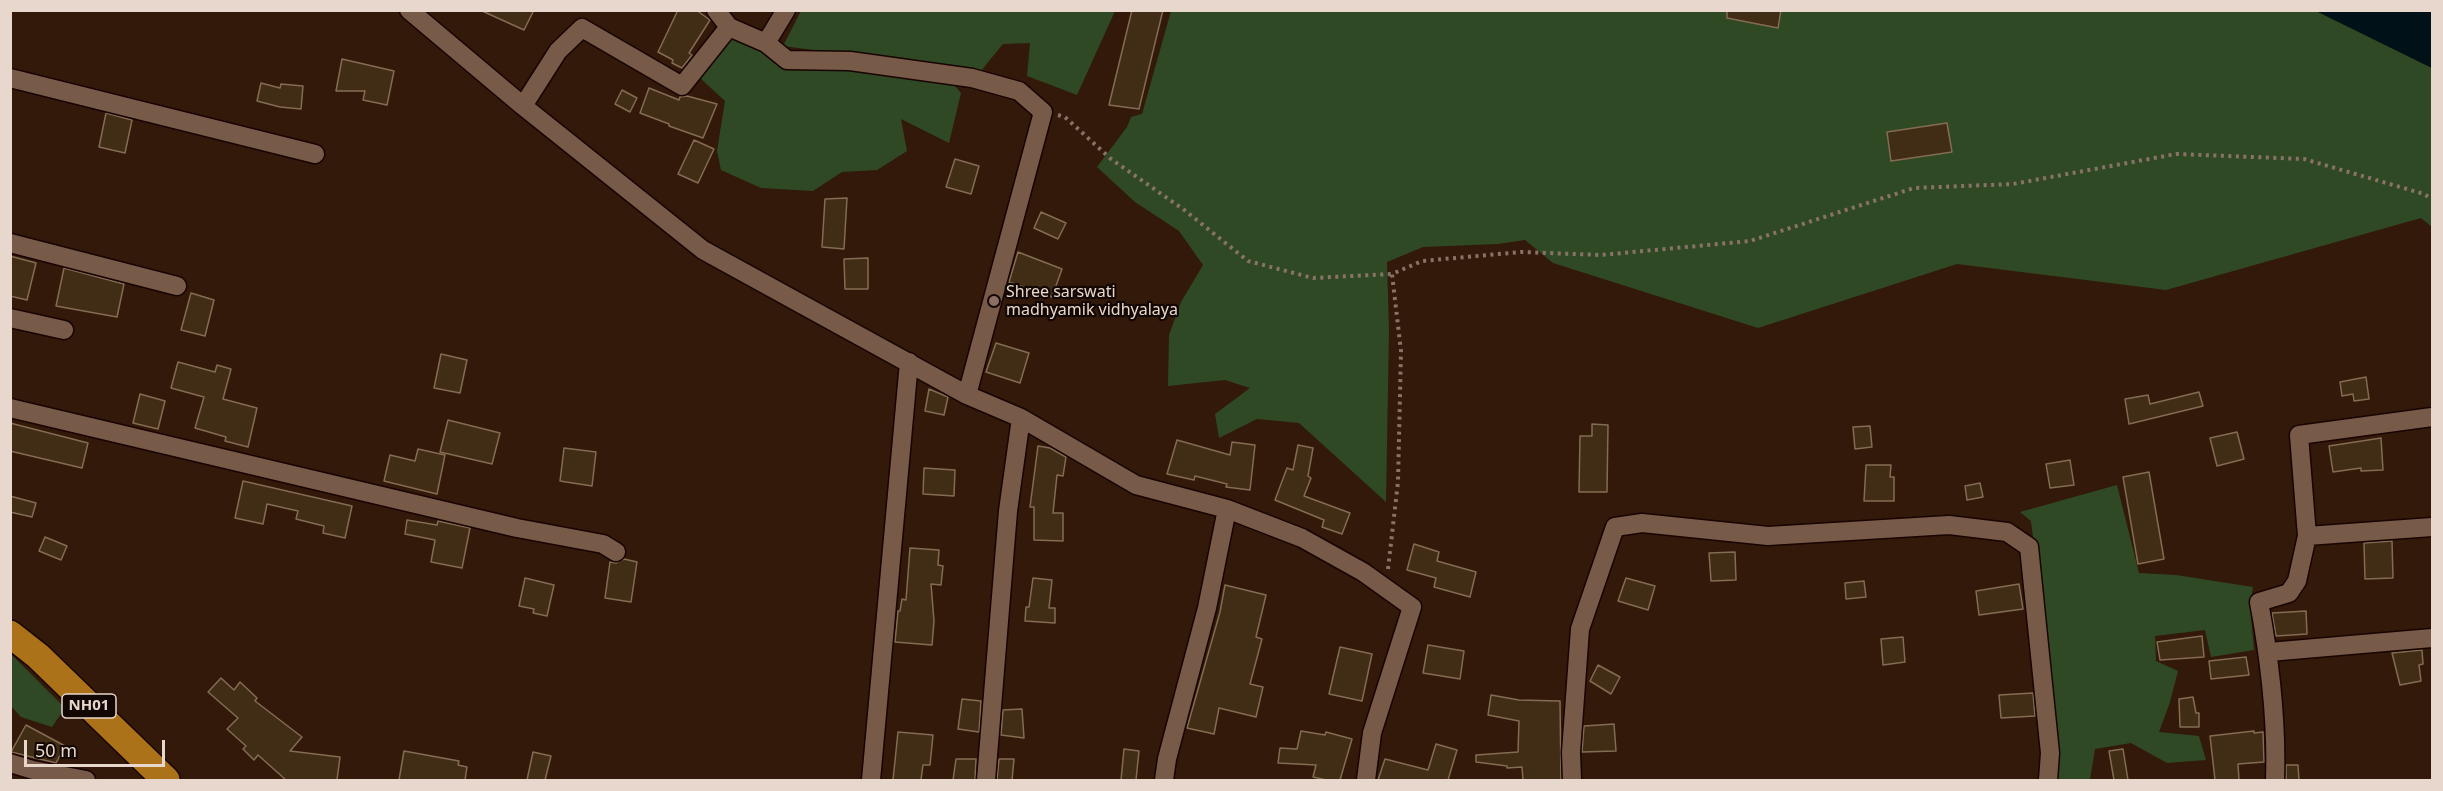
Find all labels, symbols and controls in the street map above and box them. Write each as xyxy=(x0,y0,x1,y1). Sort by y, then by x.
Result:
place label: Shree sarswati madhyamik vidhyalaya xyxy=(1006,282,1178,320)
marker: Shree sarswati madhyamik vidhyalaya xyxy=(987,294,1001,308)
road number: NH01 xyxy=(62,694,116,718)
scale bar xyxy=(27,728,168,766)
text: 50 m xyxy=(35,738,77,762)

